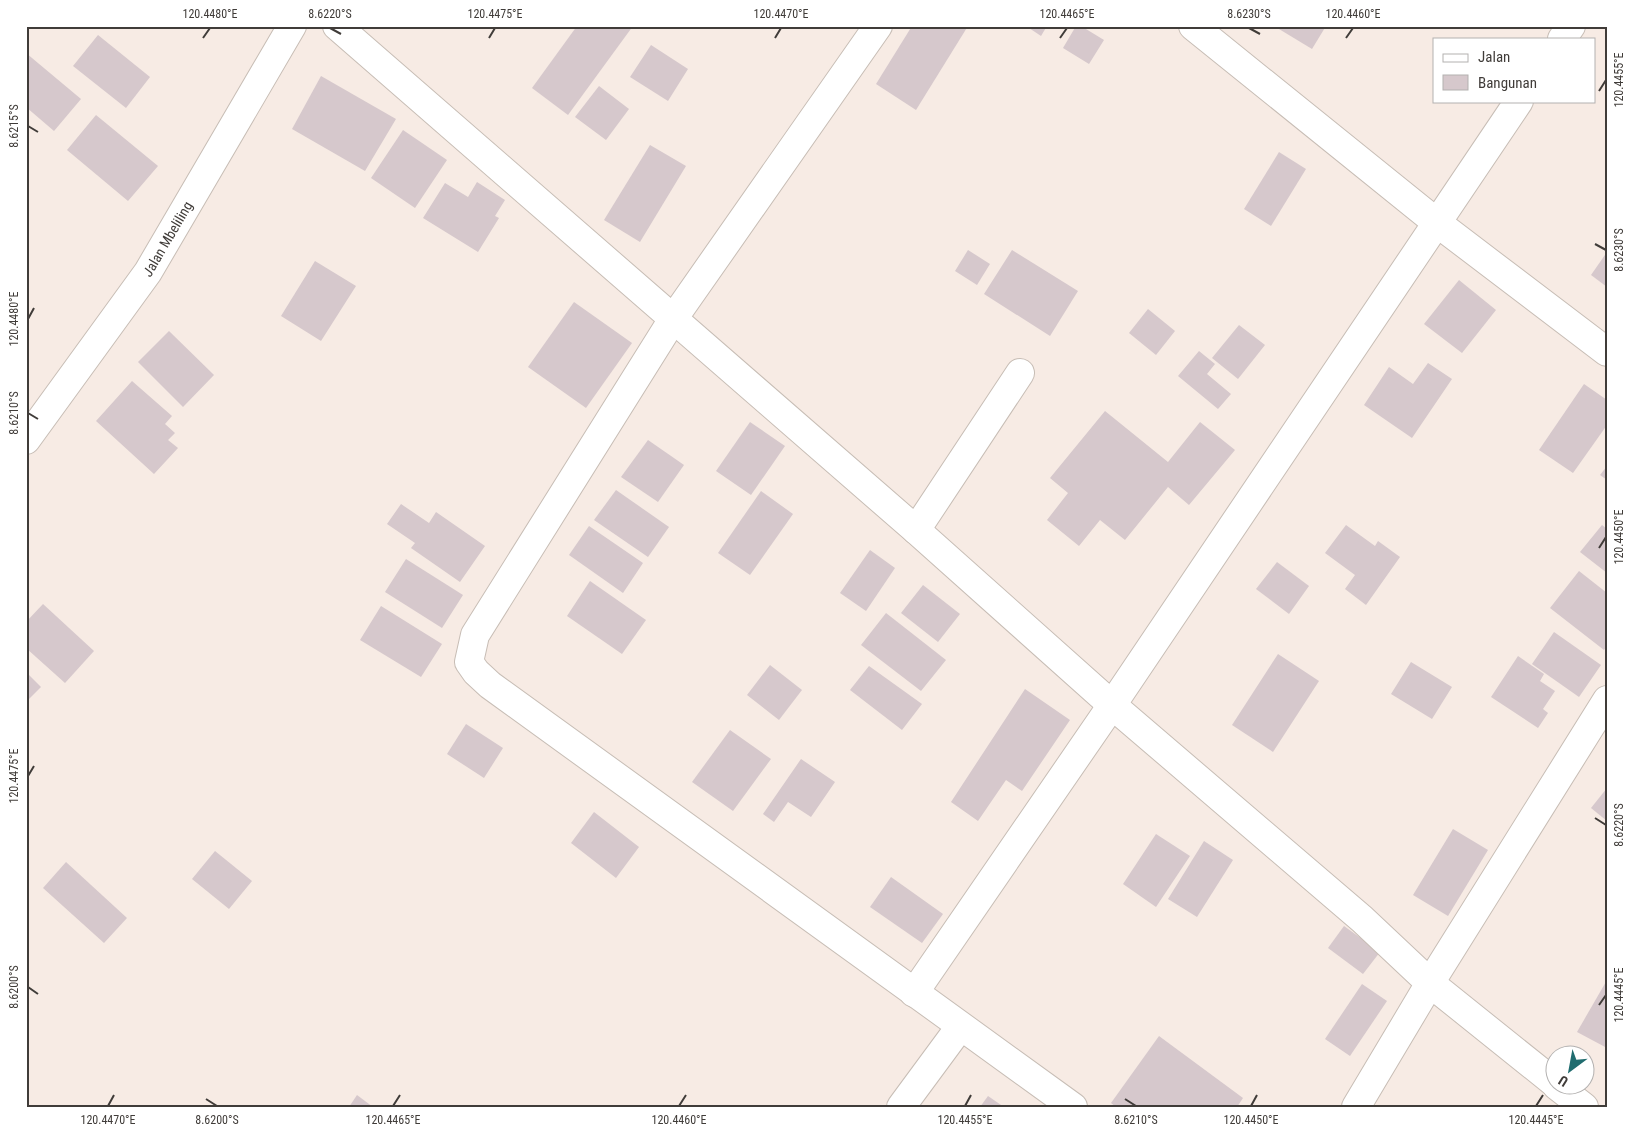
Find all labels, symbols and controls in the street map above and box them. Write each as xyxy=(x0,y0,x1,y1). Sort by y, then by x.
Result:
text: 120.4480°E xyxy=(182,7,238,21)
text: 8.6220°S xyxy=(308,7,352,21)
text: 120.4475°E xyxy=(467,7,523,21)
text: 120.4470°E xyxy=(753,7,809,21)
text: 120.4465°E xyxy=(1039,7,1095,21)
text: 8.6230°S xyxy=(1227,7,1271,21)
text: 120.4460°E xyxy=(1325,7,1381,21)
legend xyxy=(1433,38,1596,102)
text: Jalan xyxy=(1478,48,1510,66)
text: 120.4455°E xyxy=(1612,52,1626,108)
text: Bangunan xyxy=(1478,74,1537,92)
text: 8.6215°S xyxy=(7,104,21,148)
street label: Jalan Mbeliling xyxy=(139,199,196,280)
text: 8.6230°S xyxy=(1612,228,1626,272)
text: 120.4480°E xyxy=(7,291,21,347)
text: 8.6210°S xyxy=(7,391,21,435)
text: 120.4450°E xyxy=(1612,509,1626,565)
text: 120.4475°E xyxy=(7,748,21,804)
text: 8.6220°S xyxy=(1612,803,1626,847)
text: 8.6200°S xyxy=(7,965,21,1009)
text: 120.4445°E xyxy=(1612,967,1626,1023)
north arrow xyxy=(1546,1046,1596,1096)
text: U xyxy=(1555,1072,1571,1090)
text: 120.4470°E xyxy=(80,1113,136,1127)
text: 8.6200°S xyxy=(195,1113,239,1127)
text: 120.4465°E xyxy=(365,1113,421,1127)
text: 120.4460°E xyxy=(651,1113,707,1127)
text: 120.4455°E xyxy=(937,1113,993,1127)
text: 8.6210°S xyxy=(1114,1113,1158,1127)
text: 120.4450°E xyxy=(1223,1113,1279,1127)
text: 120.4445°E xyxy=(1508,1113,1564,1127)

